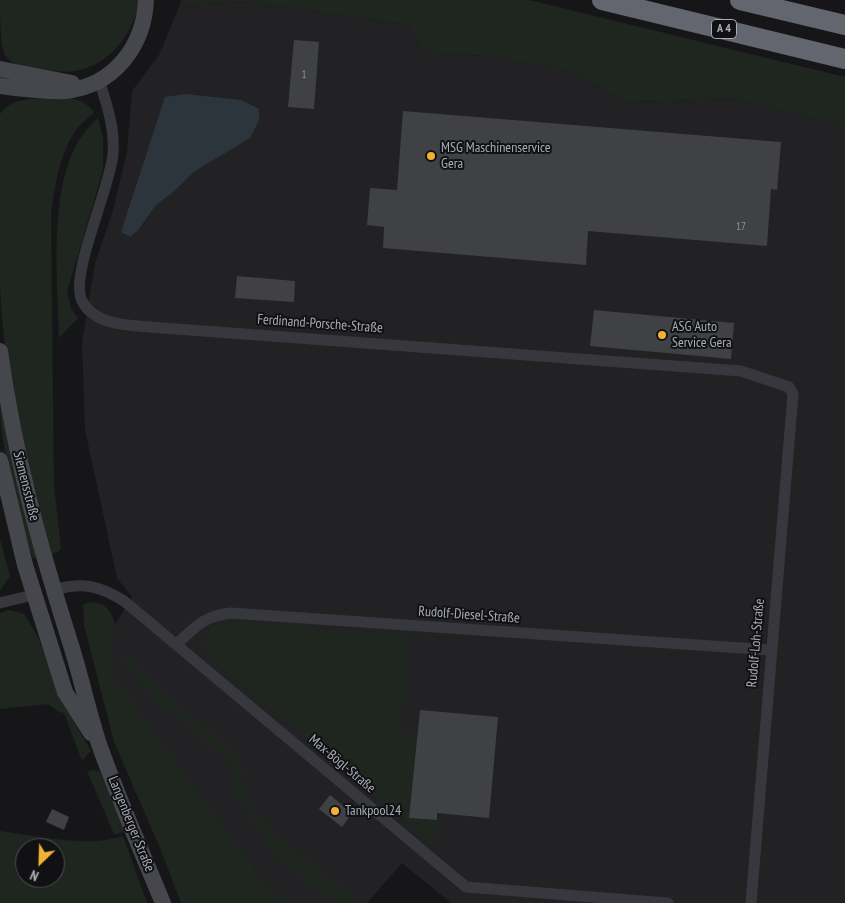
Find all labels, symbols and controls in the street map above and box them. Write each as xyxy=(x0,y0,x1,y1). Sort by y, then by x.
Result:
road number: A 4 xyxy=(712,20,736,38)
house number: 1 xyxy=(302,68,306,82)
place label: MSG Maschinenservice Gera xyxy=(441,140,551,172)
marker: MSG Maschinenservice Gera xyxy=(425,150,437,162)
house number: 17 xyxy=(736,220,746,234)
street label: Ferdinand-Porsche-Straße xyxy=(257,311,383,337)
place label: ASG Auto Service Gera xyxy=(672,319,732,352)
marker: ASG Auto Service Gera xyxy=(656,329,668,341)
street label: Siemensstraße xyxy=(9,449,43,523)
street label: Rudolf-Loh-Straße xyxy=(744,598,768,688)
street label: Rudolf-Diesel-Straße xyxy=(418,603,520,627)
street label: Max-Bögl-Straße xyxy=(305,731,379,797)
street label: Langenberger Straße xyxy=(104,774,158,874)
place label: Tankpool24 xyxy=(345,803,401,819)
marker: Tankpool24 xyxy=(329,805,341,817)
north arrow xyxy=(15,838,65,888)
text: N xyxy=(27,866,41,886)

